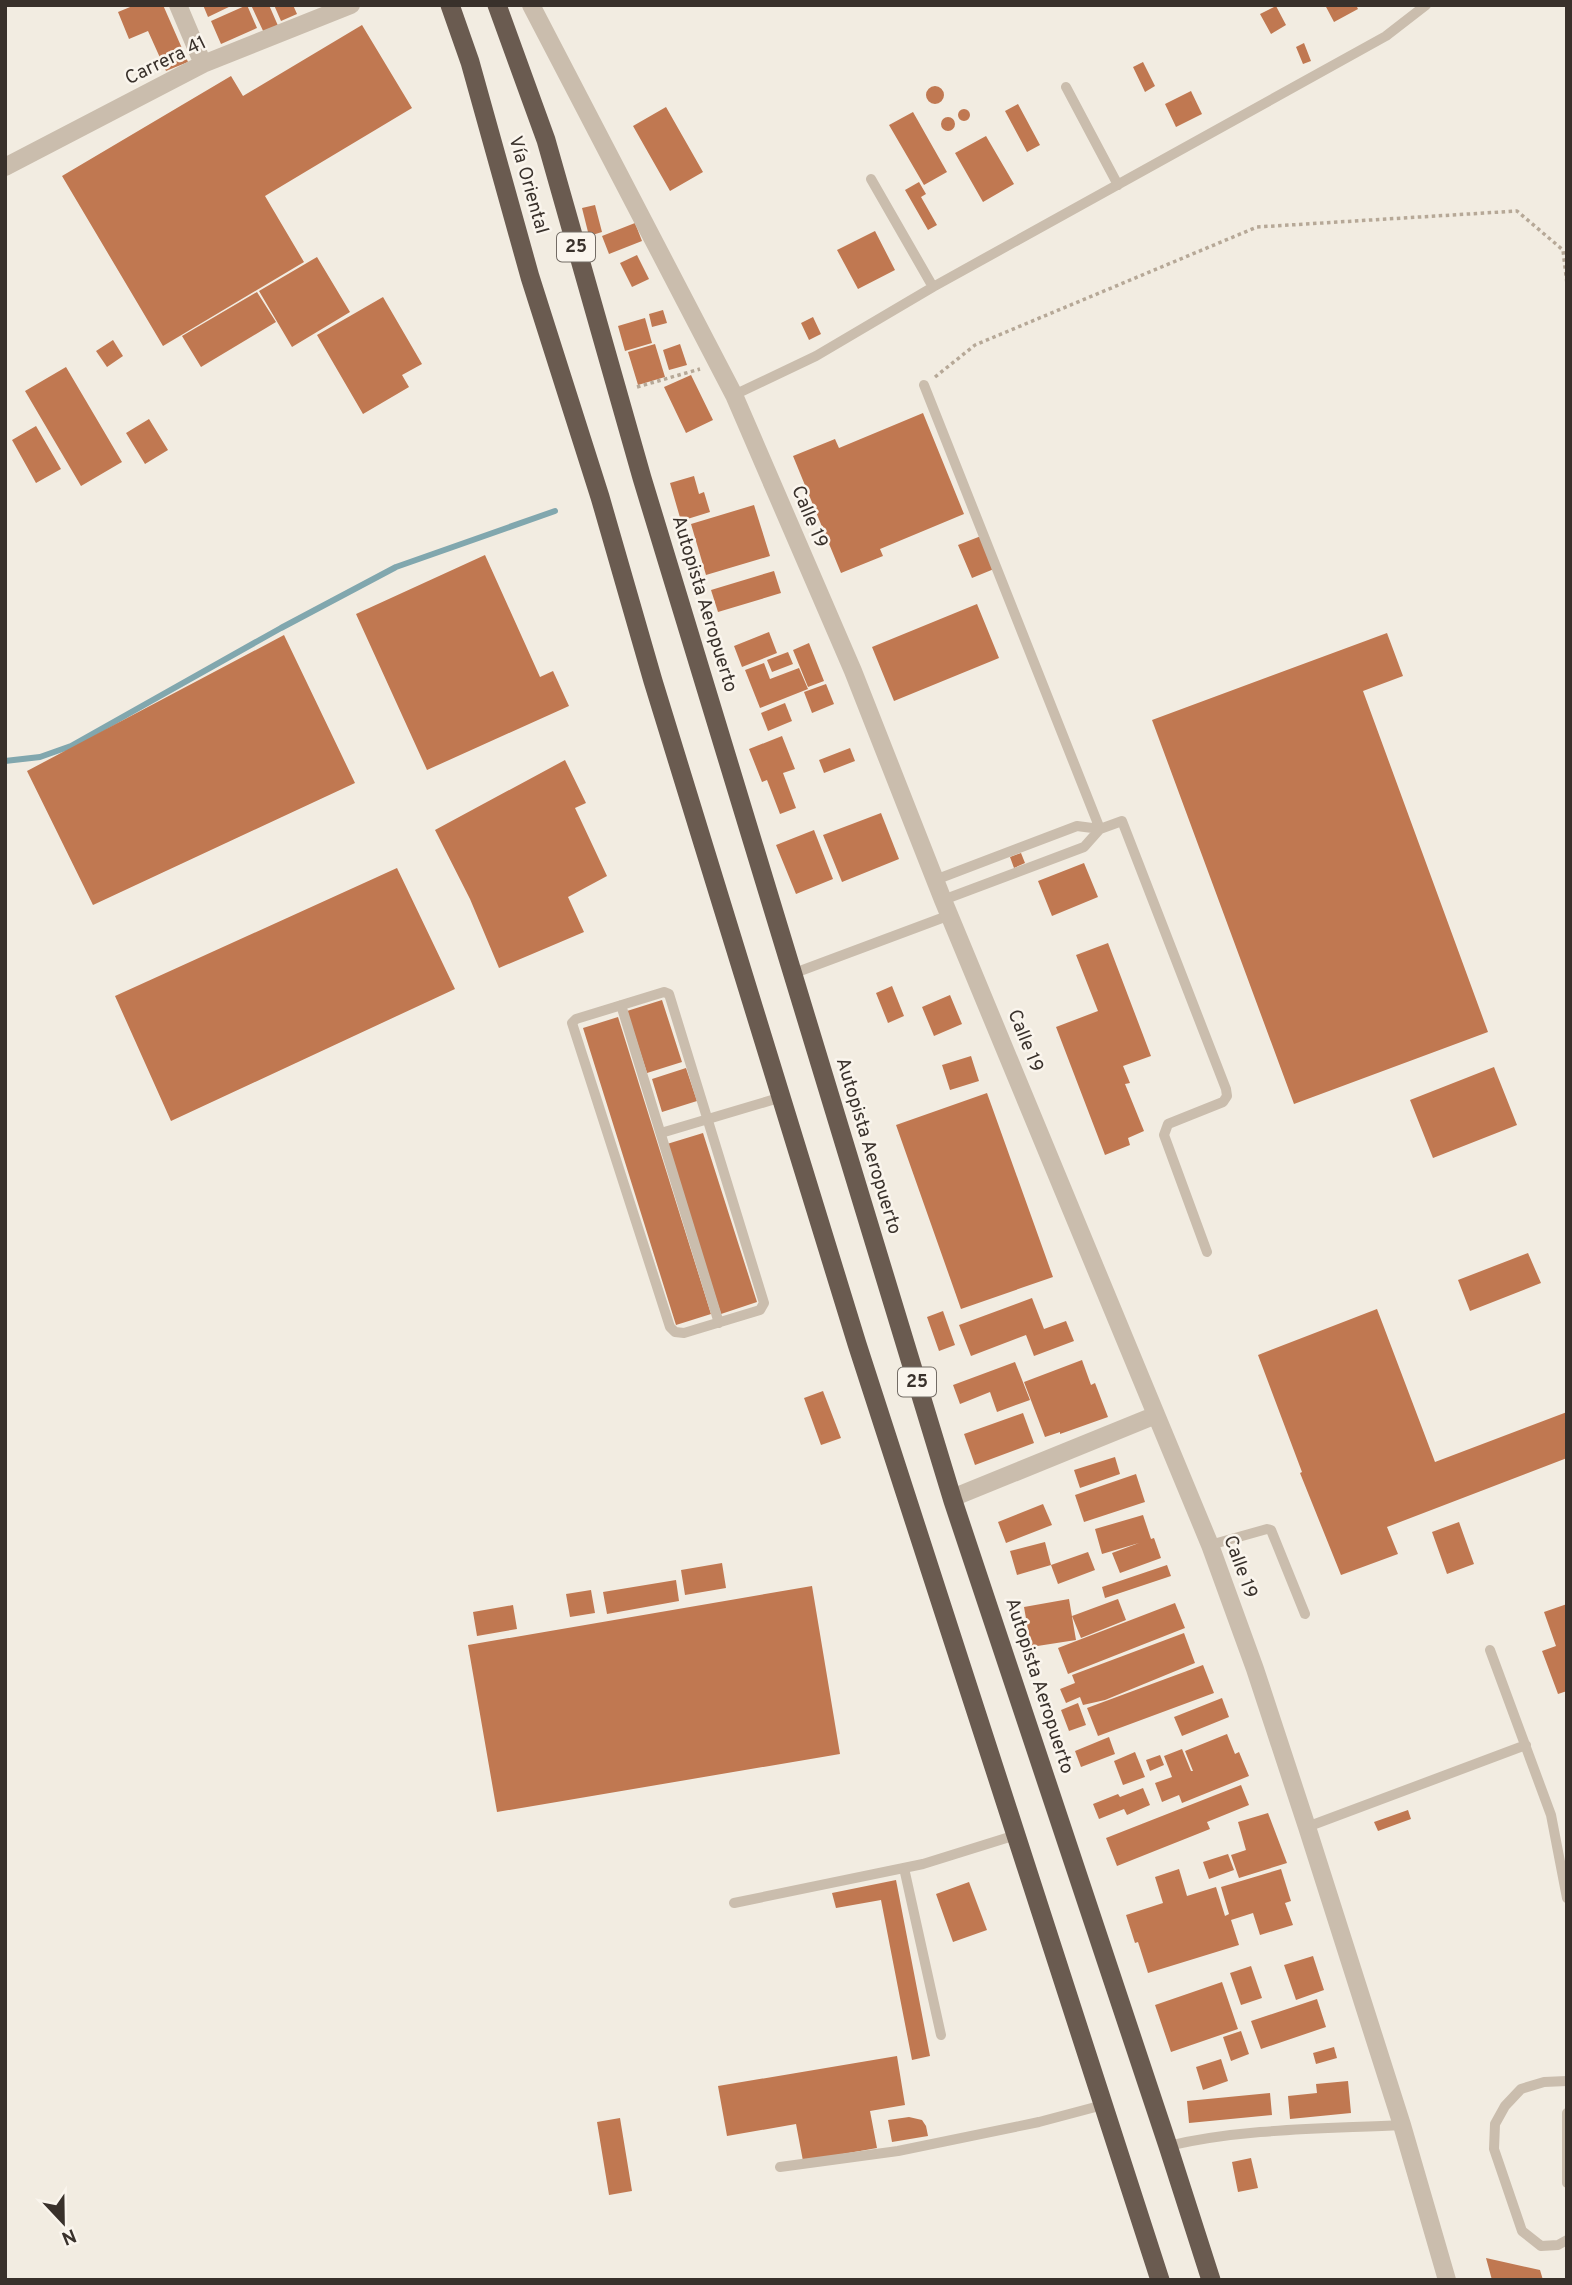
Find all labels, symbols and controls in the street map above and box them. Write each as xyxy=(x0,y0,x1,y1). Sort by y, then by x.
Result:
street label: Carrera 41 xyxy=(121,31,211,91)
street label: Vía Oriental xyxy=(503,133,553,237)
road number: 25 xyxy=(557,232,595,262)
street label: Calle 19 xyxy=(785,482,833,552)
street label: Autopista Aeropuerto xyxy=(666,513,742,695)
street label: Calle 19 xyxy=(1002,1006,1048,1076)
street label: Autopista Aeropuerto xyxy=(830,1055,906,1237)
road number: 25 xyxy=(898,1367,936,1396)
street label: Calle 19 xyxy=(1218,1532,1262,1602)
street label: Autopista Aeropuerto xyxy=(999,1595,1079,1777)
north arrow xyxy=(28,2187,98,2257)
text: N xyxy=(58,2222,79,2250)

